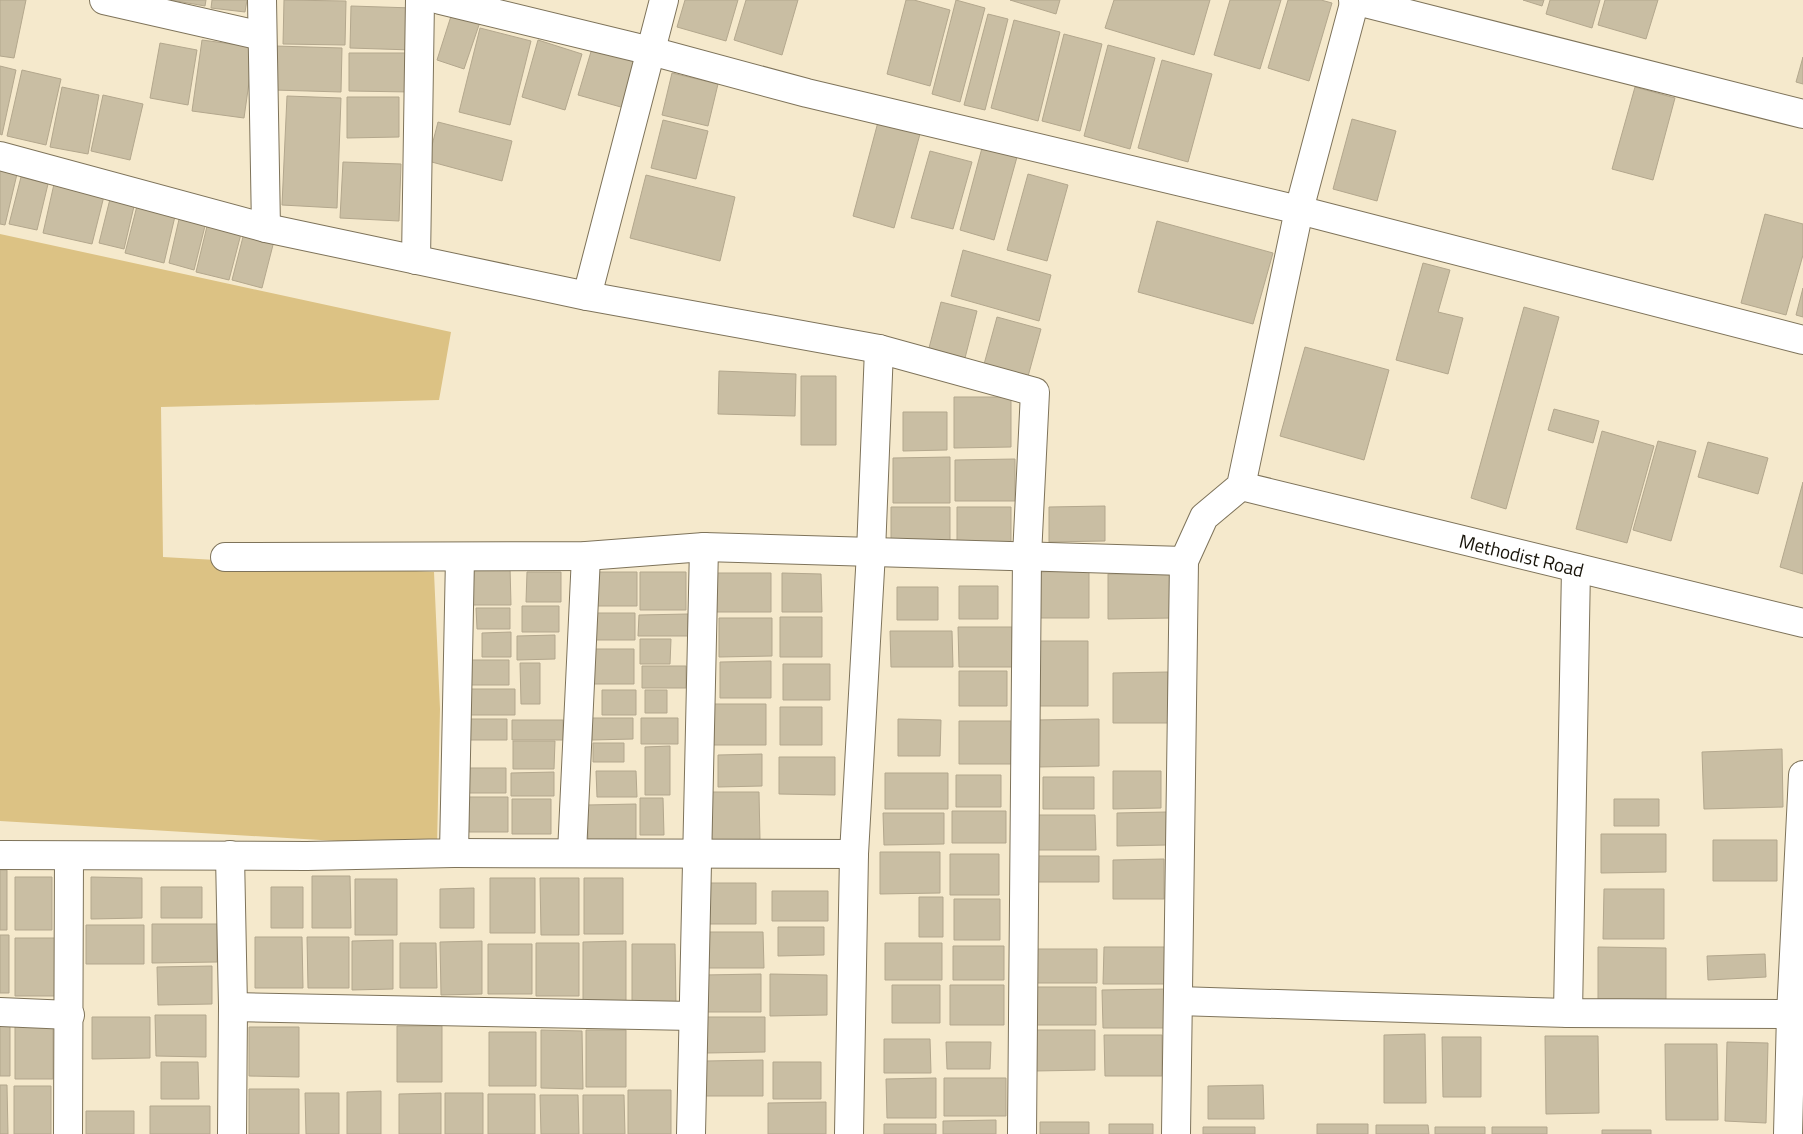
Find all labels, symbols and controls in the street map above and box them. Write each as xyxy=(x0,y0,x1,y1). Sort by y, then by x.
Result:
street label: Methodist Road xyxy=(1456,525,1587,584)

